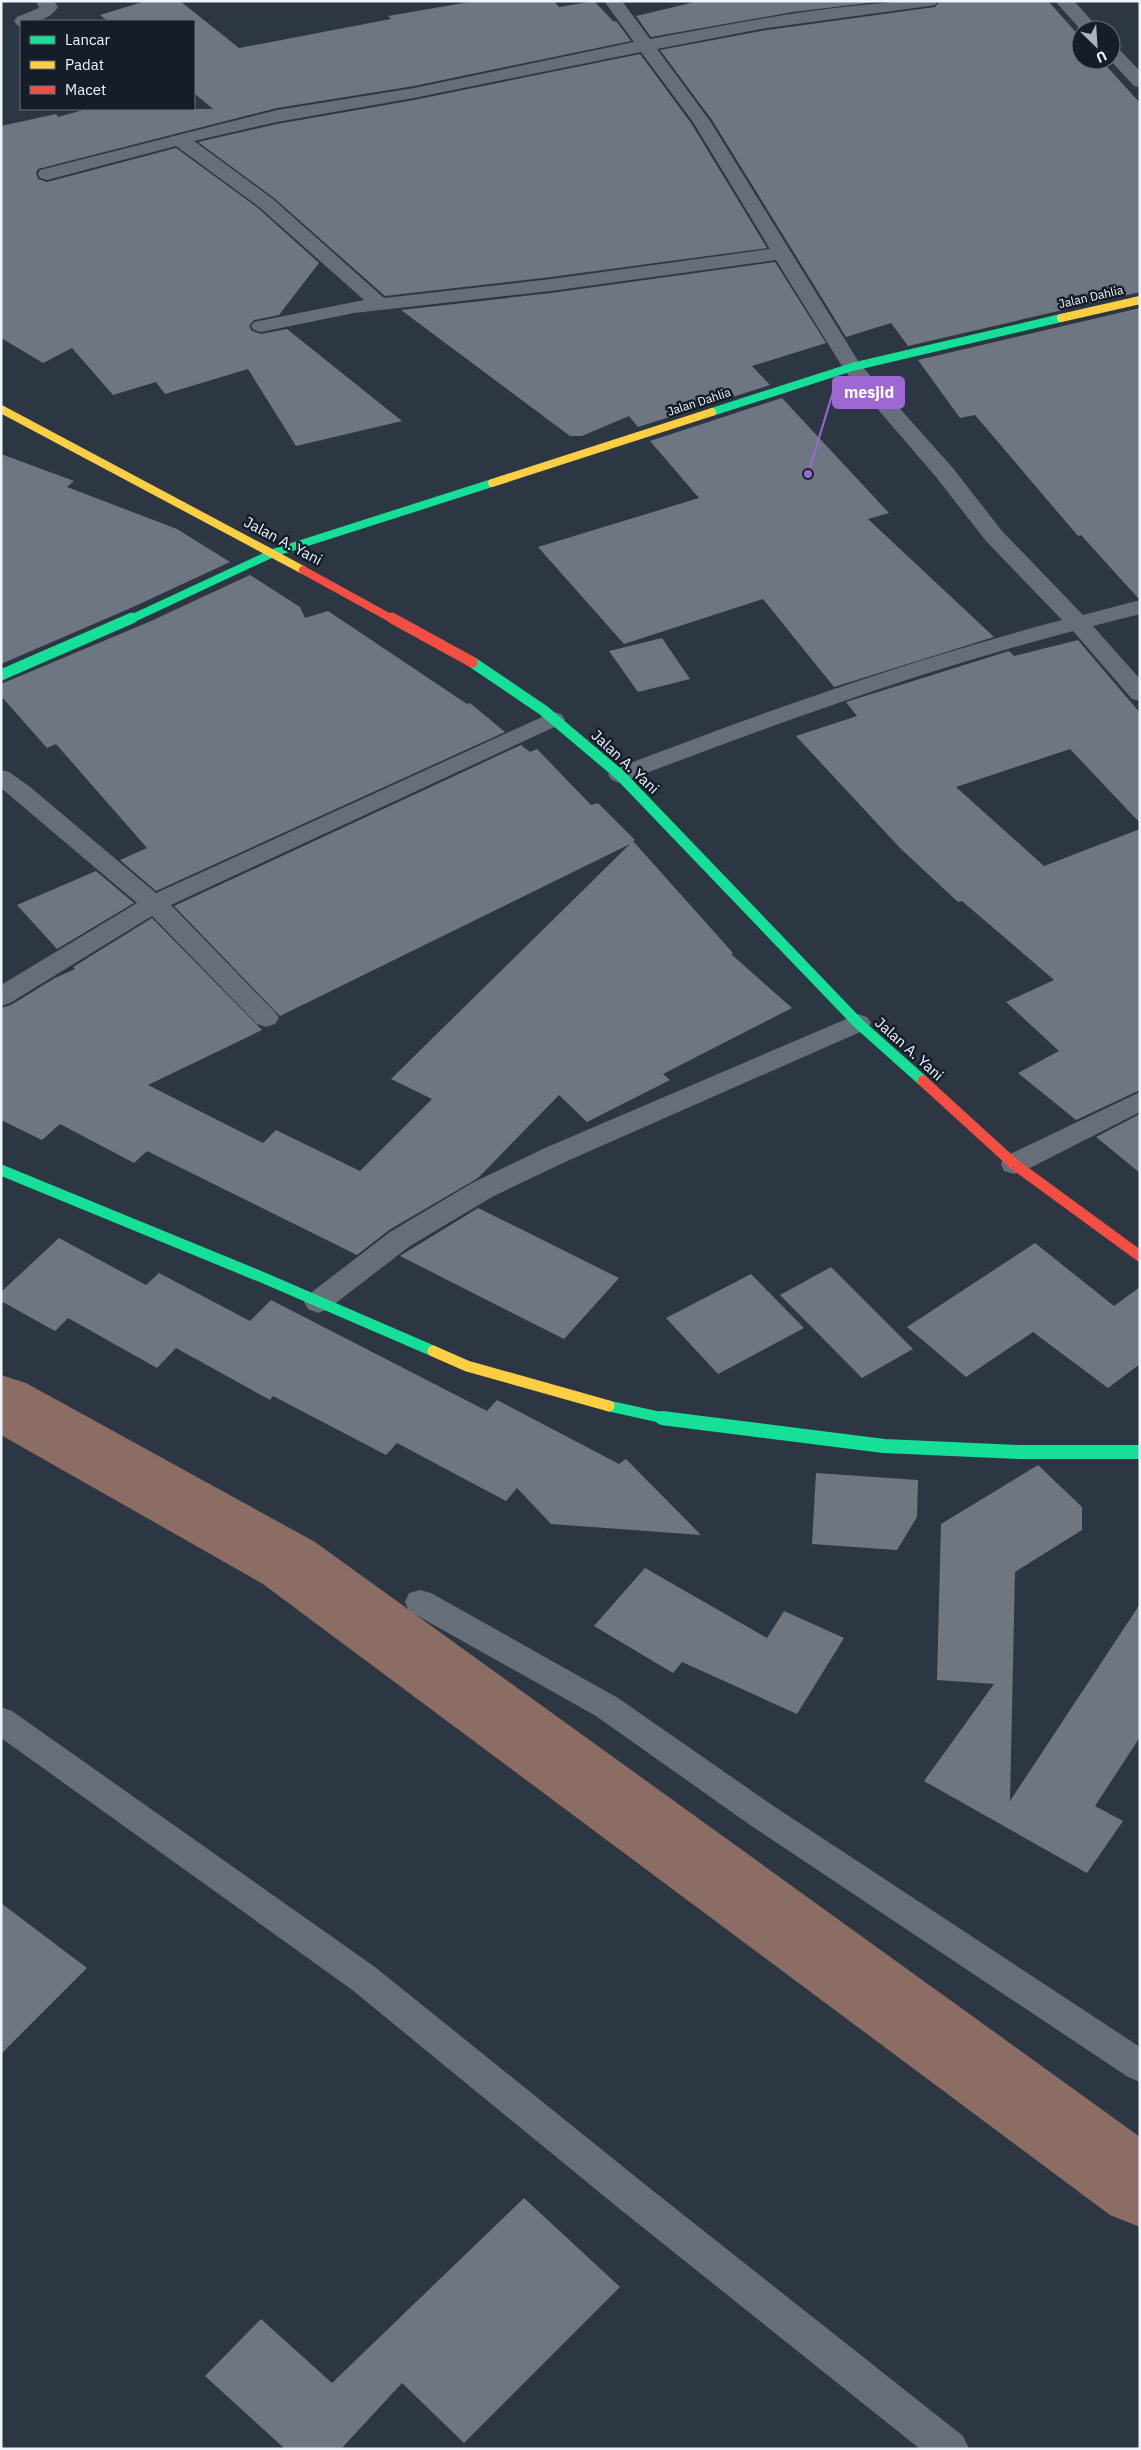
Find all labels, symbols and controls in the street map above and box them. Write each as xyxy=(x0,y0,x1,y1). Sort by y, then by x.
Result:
legend xyxy=(20,20,195,110)
north arrow xyxy=(1071,20,1121,70)
text: Lancar xyxy=(65,30,111,49)
text: U xyxy=(1093,47,1110,67)
text: Padat xyxy=(65,55,104,74)
text: Macet xyxy=(65,80,106,99)
street label: Jalan Dahlia xyxy=(1057,282,1125,311)
callout: mesjid xyxy=(833,377,904,408)
text: mesjid xyxy=(844,382,894,402)
street label: Jalan Dahlia xyxy=(665,384,733,419)
street label: Jalan A. Yani xyxy=(241,512,326,569)
street label: Jalan A. Yani xyxy=(588,725,663,798)
street label: Jalan A. Yani xyxy=(871,1013,948,1084)

